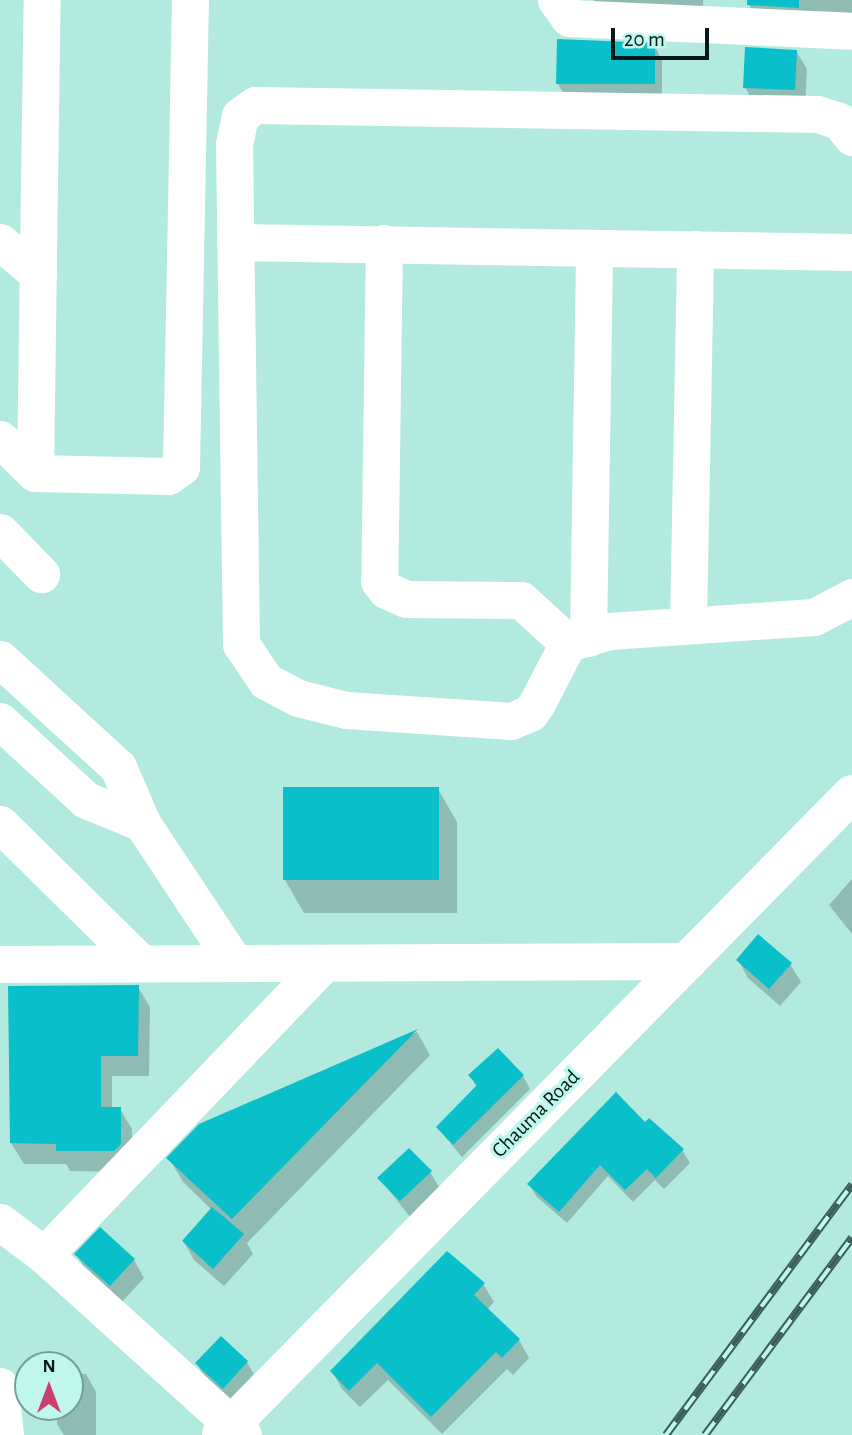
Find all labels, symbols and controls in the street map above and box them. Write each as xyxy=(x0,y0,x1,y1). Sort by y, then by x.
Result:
scale bar xyxy=(614,14,712,58)
text: 20 m xyxy=(624,29,665,50)
street label: Chauma Road xyxy=(487,1065,585,1163)
north arrow xyxy=(14,1351,84,1421)
text: N xyxy=(42,1357,56,1376)

